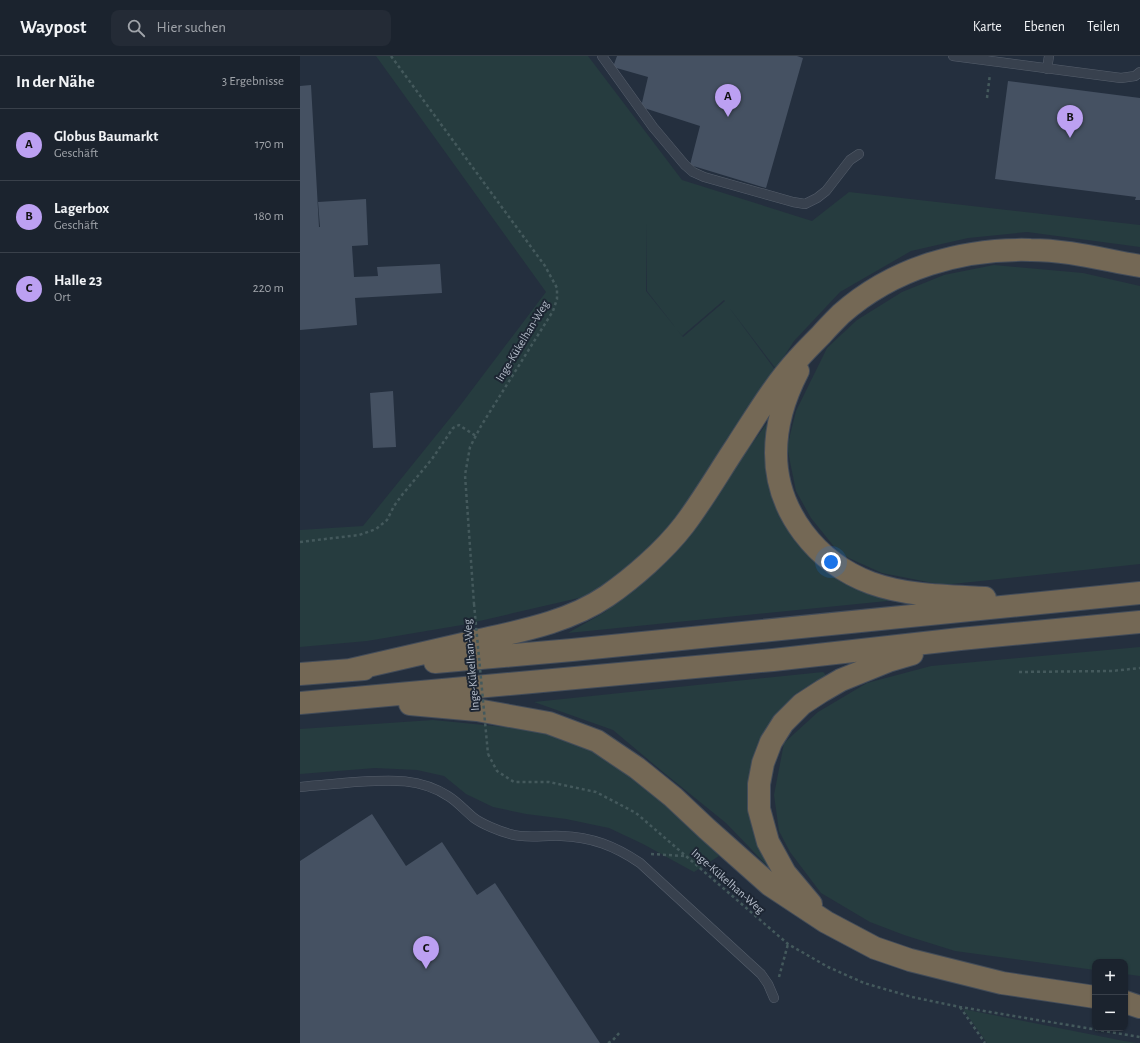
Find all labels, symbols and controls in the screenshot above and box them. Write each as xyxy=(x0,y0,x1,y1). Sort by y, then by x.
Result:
search box xyxy=(111,10,391,46)
icon: search xyxy=(125,17,147,39)
text: Waypost xyxy=(20,18,87,37)
text: Hier suchen xyxy=(157,20,226,35)
text: Karte xyxy=(973,20,1002,34)
text: Ebenen xyxy=(1024,20,1065,34)
text: Teilen xyxy=(1087,20,1120,34)
text: In der Nähe xyxy=(16,73,95,90)
text: 3 Ergebnisse xyxy=(222,75,284,88)
pin: A xyxy=(715,84,741,117)
pin: B xyxy=(1057,105,1083,138)
text: Globus Baumarkt xyxy=(54,129,158,144)
text: A xyxy=(25,138,33,151)
text: 170 m xyxy=(255,138,284,151)
text: Geschäft xyxy=(54,147,98,160)
text: Lagerbox xyxy=(54,201,109,216)
text: B xyxy=(25,210,33,223)
text: 180 m xyxy=(254,210,284,223)
text: Geschäft xyxy=(54,219,98,232)
text: Halle 23 xyxy=(54,273,102,288)
text: C xyxy=(26,282,32,295)
text: 220 m xyxy=(253,282,284,295)
text: Ort xyxy=(54,291,71,304)
street label: Inge-Kükelhan-Weg xyxy=(493,298,551,384)
your location xyxy=(821,552,841,572)
street label: Inge-Kükelhan-Weg xyxy=(461,618,481,711)
street label: Inge-Kükelhan-Weg xyxy=(689,846,767,916)
pin: C xyxy=(413,936,439,969)
map controls xyxy=(1092,959,1128,1031)
button: + xyxy=(1092,959,1128,995)
button: − xyxy=(1092,995,1128,1031)

